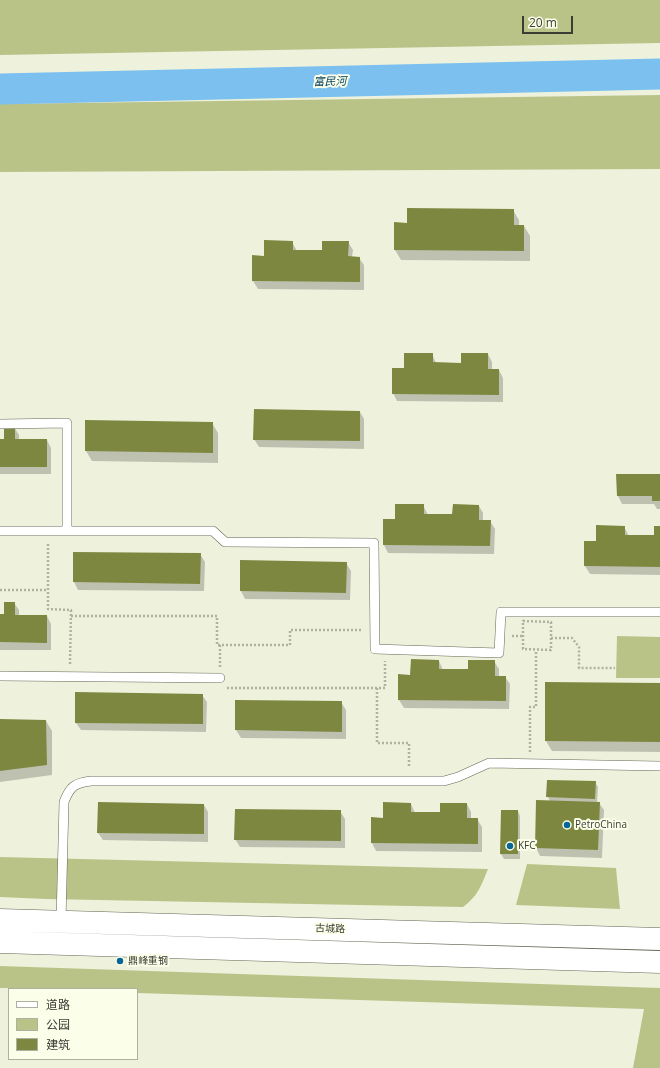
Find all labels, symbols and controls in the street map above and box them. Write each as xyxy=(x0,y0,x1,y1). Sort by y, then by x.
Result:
scale bar xyxy=(524,8,575,34)
text: 20 m xyxy=(529,14,557,31)
water label: 富民河 xyxy=(313,75,347,89)
place label: PetroChina xyxy=(575,819,627,831)
marker: PetroChina xyxy=(562,820,572,830)
place label: KFC xyxy=(518,840,536,852)
marker: KFC xyxy=(505,841,515,851)
street label: 古城路 xyxy=(315,922,345,936)
place label: 鼎峰重钢 xyxy=(128,955,168,967)
marker: 鼎峰重钢 xyxy=(115,956,125,966)
legend xyxy=(8,988,138,1060)
text: 道路 xyxy=(46,996,70,1013)
text: 公园 xyxy=(46,1016,70,1033)
text: 建筑 xyxy=(46,1036,70,1053)

